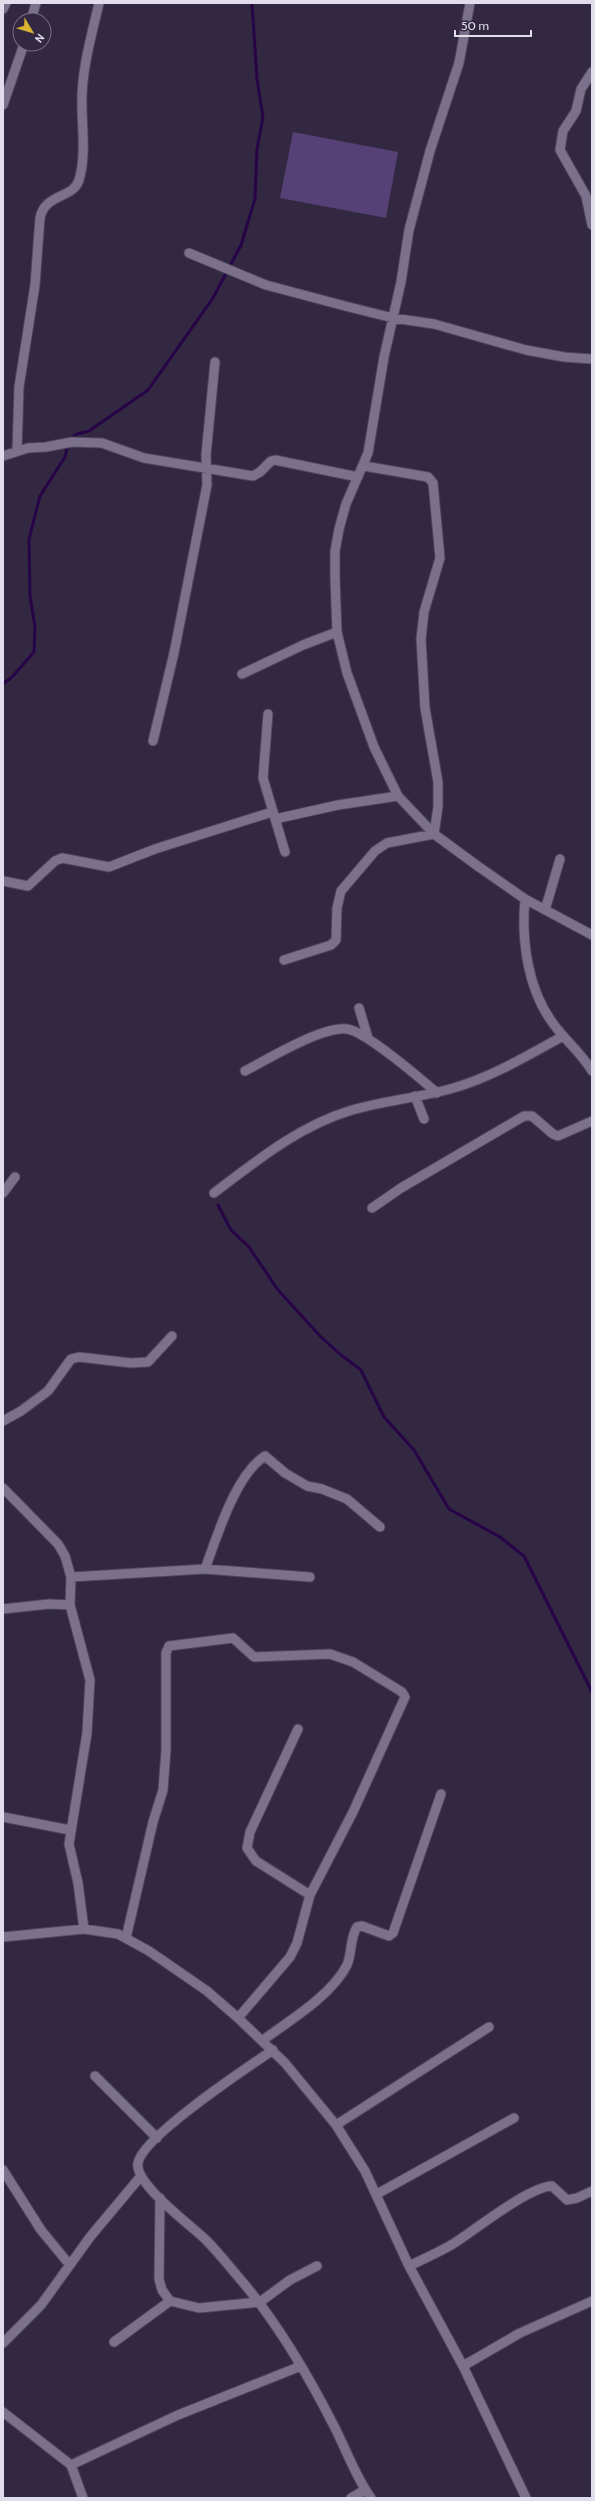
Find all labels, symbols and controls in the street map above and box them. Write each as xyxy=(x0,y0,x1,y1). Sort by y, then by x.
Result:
north arrow xyxy=(12,12,52,52)
scale bar xyxy=(455,12,531,38)
text: 50 m xyxy=(461,18,489,33)
text: N xyxy=(32,31,48,46)

